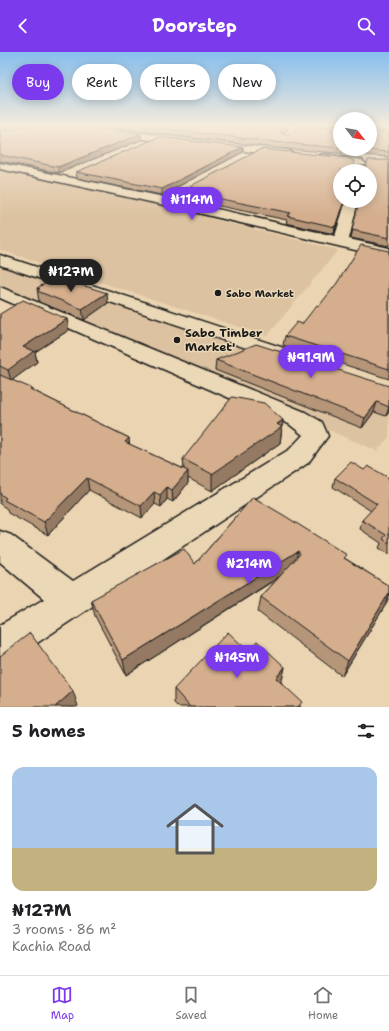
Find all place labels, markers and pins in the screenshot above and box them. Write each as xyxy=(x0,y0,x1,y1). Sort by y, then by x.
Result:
pin: ₦114M xyxy=(164,187,220,221)
pin: ₦127M xyxy=(43,259,99,293)
place label: Sabo Market xyxy=(226,287,294,300)
marker: Sabo Market xyxy=(213,288,223,298)
place label: Sabo Timber Market' xyxy=(185,325,263,355)
marker: Sabo Timber Market' xyxy=(172,335,182,345)
pin: ₦91.9M xyxy=(278,345,344,379)
pin: ₦214M xyxy=(221,551,277,585)
pin: ₦145M xyxy=(209,645,265,679)

